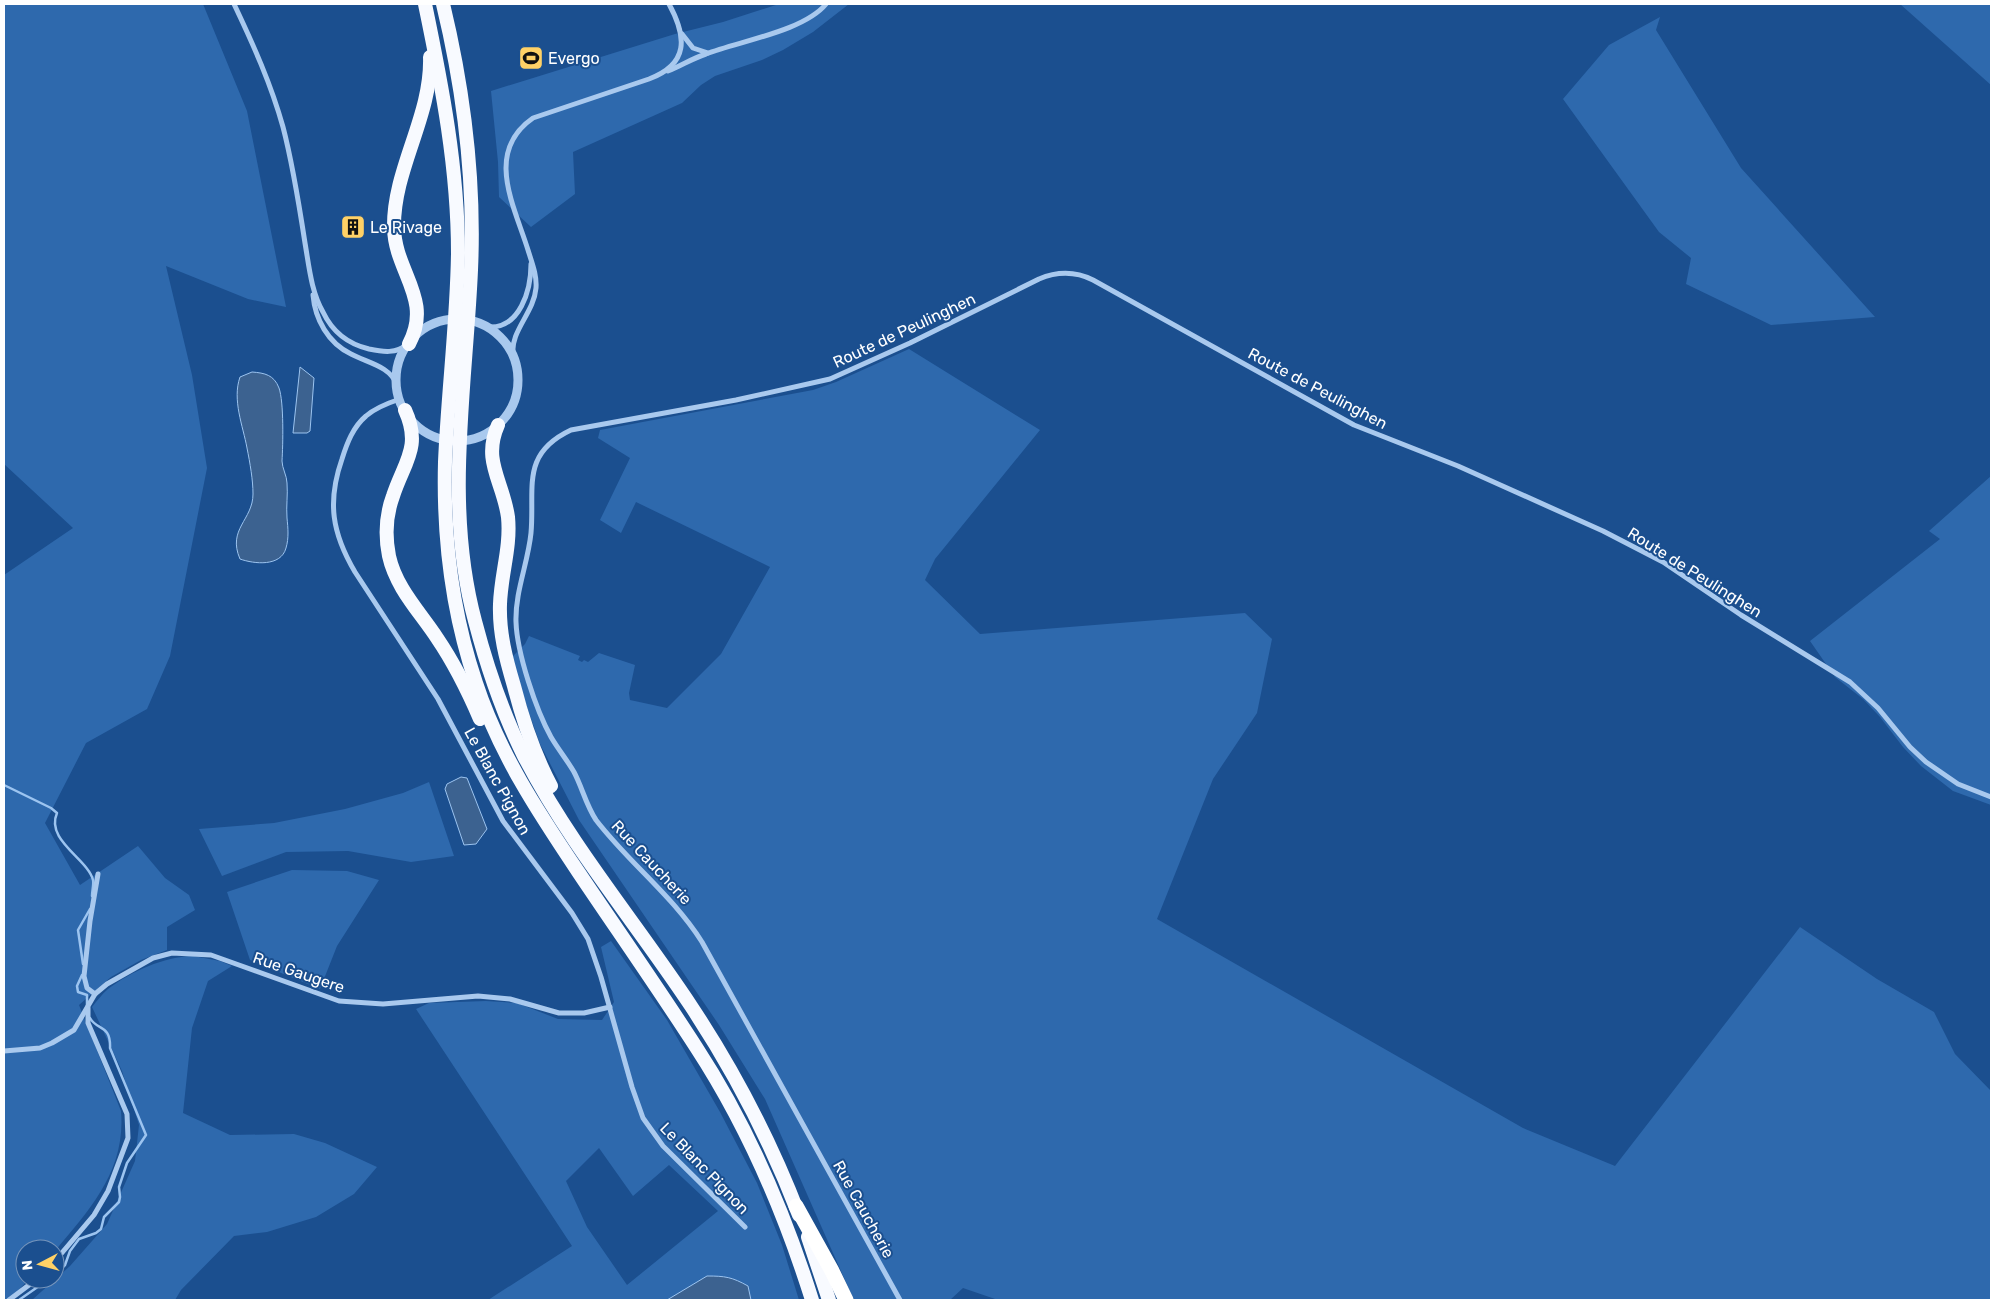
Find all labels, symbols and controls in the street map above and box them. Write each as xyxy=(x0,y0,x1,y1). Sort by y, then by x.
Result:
sports icon: Evergo xyxy=(518,45,544,71)
place label: Evergo xyxy=(548,49,600,68)
building icon: Le Rivage xyxy=(340,214,366,240)
place label: Le Rivage xyxy=(370,218,442,237)
street label: Route de Peulinghen xyxy=(830,289,978,372)
street label: Route de Peulinghen xyxy=(1245,344,1391,433)
street label: Route de Peulinghen xyxy=(1624,523,1765,622)
street label: Le Blanc Pignon xyxy=(460,724,535,838)
street label: Rue Caucherie xyxy=(608,816,696,909)
street label: Rue Gaugere xyxy=(250,948,347,997)
street label: Le Blanc Pignon xyxy=(656,1119,753,1218)
street label: Rue Caucherie xyxy=(829,1157,898,1261)
north arrow xyxy=(15,1239,65,1289)
text: N xyxy=(19,1259,37,1271)

